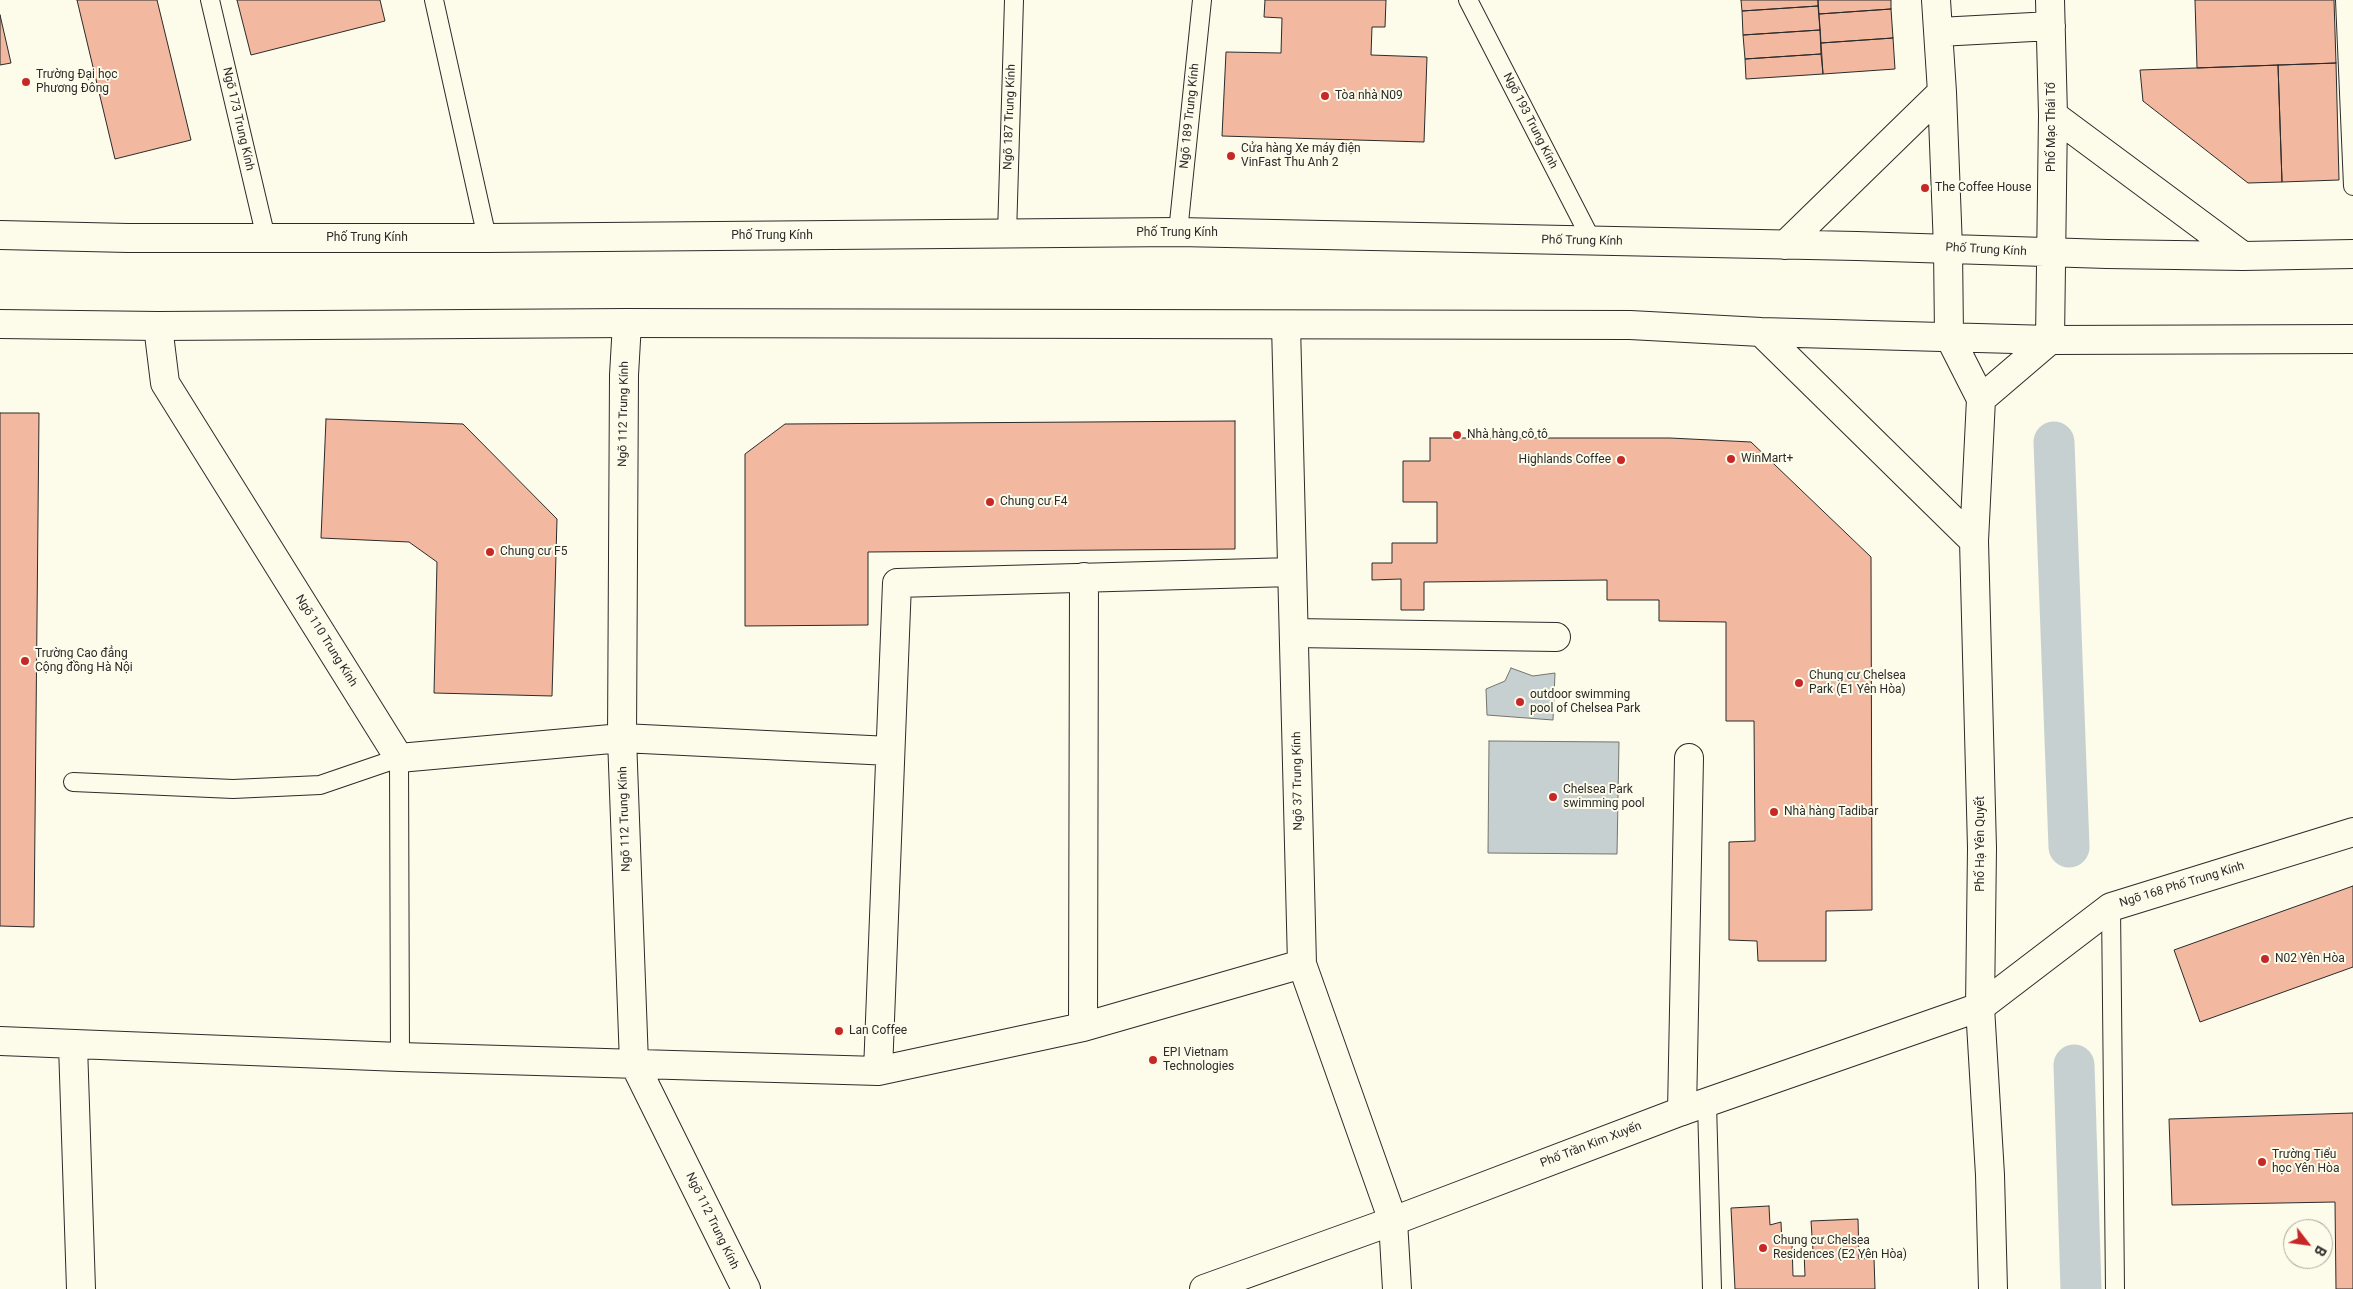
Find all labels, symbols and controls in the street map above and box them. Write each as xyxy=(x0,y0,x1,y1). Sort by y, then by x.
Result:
street label: Ngõ 189 Trung Kính xyxy=(1177,63,1203,169)
street label: Ngõ 187 Trung Kính xyxy=(1001,64,1019,170)
street label: Ngõ 173 Trung Kính xyxy=(219,66,257,172)
place label: Trường Đại học Phương Đông xyxy=(36,68,118,96)
street label: Ngõ 193 Trung Kính xyxy=(1500,71,1560,171)
marker: Trường Đại học Phương Đông xyxy=(20,76,32,88)
street label: Phố Mạc Thái Tổ xyxy=(2045,82,2059,172)
place label: Tòa nhà N09 xyxy=(1335,89,1403,103)
marker: Tòa nhà N09 xyxy=(1319,90,1331,102)
place label: Cửa hàng Xe máy điện VinFast Thu Anh 2 xyxy=(1241,142,1361,170)
marker: Cửa hàng Xe máy điện VinFast Thu Anh 2 xyxy=(1225,150,1237,162)
place label: The Coffee House xyxy=(1935,181,2031,195)
marker: The Coffee House xyxy=(1919,182,1931,194)
street label: Phố Trung Kính xyxy=(1136,226,1218,240)
street label: Phố Trung Kính xyxy=(731,229,813,243)
street label: Phố Trung Kính xyxy=(326,231,408,245)
street label: Phố Trung Kính xyxy=(1541,233,1623,249)
street label: Phố Trung Kính xyxy=(1945,241,2027,259)
street label: Ngõ 112 Trung Kính xyxy=(616,361,632,467)
place label: Nhà hàng cô tô xyxy=(1467,428,1548,442)
marker: Nhà hàng cô tô xyxy=(1451,429,1463,441)
place label: WinMart+ xyxy=(1741,452,1793,466)
place label: Highlands Coffee xyxy=(1519,453,1611,467)
marker: WinMart+ xyxy=(1725,453,1737,465)
marker: Highlands Coffee xyxy=(1615,454,1627,466)
place label: Chung cư F4 xyxy=(1000,495,1067,509)
marker: Chung cư F4 xyxy=(984,496,996,508)
place label: Chung cư F5 xyxy=(500,545,567,559)
marker: Chung cư F5 xyxy=(484,546,496,558)
street label: Ngõ 110 Trung Kính xyxy=(292,592,360,690)
place label: Trường Cao đẳng Cộng đồng Hà Nội xyxy=(35,647,133,675)
marker: Trường Cao đẳng Cộng đồng Hà Nội xyxy=(19,655,31,667)
place label: Chung cư Chelsea Park (E1 Yên Hòa) xyxy=(1809,669,1906,697)
marker: Chung cư Chelsea Park (E1 Yên Hòa) xyxy=(1793,677,1805,689)
place label: outdoor swimming pool of Chelsea Park xyxy=(1530,688,1640,716)
marker: outdoor swimming pool of Chelsea Park xyxy=(1514,696,1526,708)
street label: Ngõ 37 Trung Kính xyxy=(1290,731,1306,831)
street label: Ngõ 112 Trung Kính xyxy=(616,766,634,872)
place label: Chelsea Park swimming pool xyxy=(1563,783,1645,811)
marker: Chelsea Park swimming pool xyxy=(1547,791,1559,803)
street label: Phố Hạ Yên Quyết xyxy=(1974,796,1988,892)
place label: Nhà hàng Tadibar xyxy=(1784,805,1878,819)
marker: Nhà hàng Tadibar xyxy=(1768,806,1780,818)
street label: Ngõ 168 Phố Trung Kính xyxy=(2118,859,2246,911)
place label: N02 Yên Hòa xyxy=(2275,952,2345,966)
marker: N02 Yên Hòa xyxy=(2259,953,2271,965)
place label: Lan Coffee xyxy=(849,1024,907,1038)
marker: Lan Coffee xyxy=(833,1025,845,1037)
place label: EPI Vietnam Technologies xyxy=(1163,1046,1234,1074)
marker: EPI Vietnam Technologies xyxy=(1147,1054,1159,1066)
street label: Phố Trần Kim Xuyến xyxy=(1538,1119,1644,1171)
place label: Trường Tiểu học Yên Hòa xyxy=(2272,1148,2339,1176)
marker: Trường Tiểu học Yên Hòa xyxy=(2256,1156,2268,1168)
street label: Ngõ 112 Trung Kính xyxy=(682,1170,742,1272)
north arrow xyxy=(2283,1219,2333,1269)
place label: Chung cư Chelsea Residences (E2 Yên Hòa) xyxy=(1773,1234,1907,1262)
marker: Chung cư Chelsea Residences (E2 Yên Hòa) xyxy=(1757,1242,1769,1254)
text: B xyxy=(2311,1243,2329,1259)

